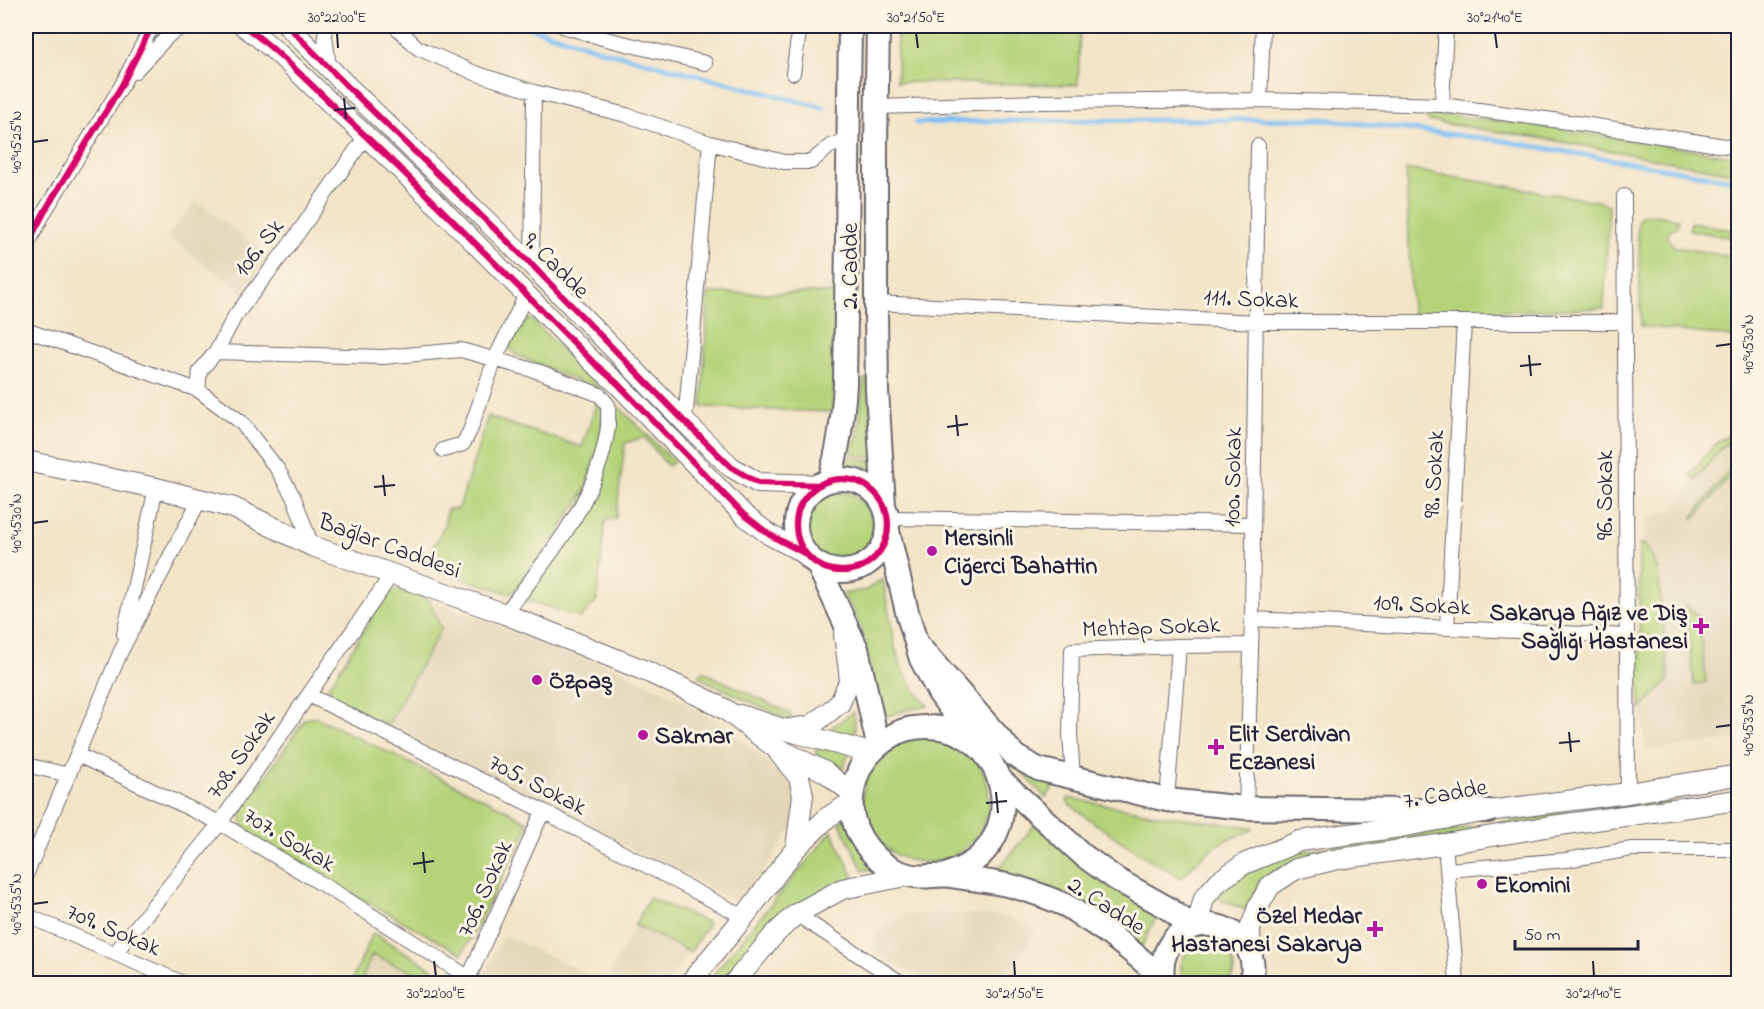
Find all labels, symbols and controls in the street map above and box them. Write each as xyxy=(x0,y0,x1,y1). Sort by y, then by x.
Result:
text: 30°22'00"E xyxy=(308,7,366,29)
text: 30°21'50"E xyxy=(887,7,945,29)
text: 30°21'40"E xyxy=(1467,7,1523,29)
text: 40°45'25"N xyxy=(6,111,28,173)
street label: 106. Sk xyxy=(226,212,294,285)
street label: 2. Cadde xyxy=(834,222,869,309)
street label: 9. Cadde xyxy=(514,225,597,308)
street label: 111. Sokak xyxy=(1203,281,1299,320)
text: 40°45'30"N xyxy=(1738,314,1760,374)
street label: 100. Sokak xyxy=(1216,426,1253,528)
street label: 98. Sokak xyxy=(1416,429,1455,519)
street label: 96. Sokak xyxy=(1589,450,1624,540)
text: 40°45'30"N xyxy=(6,493,28,553)
street label: Bağlar Caddesi xyxy=(312,505,466,589)
place label: Mersinli Ciğerci Bahattin xyxy=(944,522,1097,586)
marker: Mersinli Ciğerci Bahattin xyxy=(925,544,939,558)
street label: 109. Sokak xyxy=(1372,586,1472,627)
place label: Sakarya Ağız ve Diş Sağlığı Hastanesi xyxy=(1490,597,1688,661)
street label: Mehtap Sokak xyxy=(1082,609,1221,648)
marker: Sakarya Ağız ve Diş Sağlığı Hastanesi xyxy=(1692,617,1710,635)
place label: Özpaş xyxy=(549,665,613,700)
marker: Özpaş xyxy=(530,673,544,687)
text: 40°45'35"N xyxy=(1738,694,1760,756)
street label: 708. Sokak xyxy=(199,704,286,807)
place label: Elit Serdivan Eczanesi xyxy=(1228,718,1351,781)
place label: Sakmar xyxy=(655,720,733,755)
marker: Sakmar xyxy=(636,728,650,742)
marker: Elit Serdivan Eczanesi xyxy=(1209,740,1223,754)
street label: 705. Sokak xyxy=(482,747,592,826)
street label: 7. Cadde xyxy=(1401,771,1490,820)
street label: 707. Sokak xyxy=(236,800,342,883)
street label: 706. Sokak xyxy=(449,834,523,943)
street label: 2. Cadde xyxy=(1060,869,1152,946)
place label: Ekomini xyxy=(1494,869,1571,904)
text: 40°45'35"N xyxy=(6,873,28,935)
marker: Ekomini xyxy=(1475,877,1489,891)
street label: 709. Sokak xyxy=(60,896,166,967)
place label: Özel Medar Hastanesi Sakarya xyxy=(1171,900,1363,964)
scale bar xyxy=(1515,913,1638,951)
marker: Özel Medar Hastanesi Sakarya xyxy=(1366,920,1384,938)
text: 50 m xyxy=(1524,923,1561,949)
text: 30°22'00"E xyxy=(407,983,465,1005)
text: 30°21'50"E xyxy=(986,983,1044,1005)
text: 30°21'40"E xyxy=(1566,983,1622,1005)

